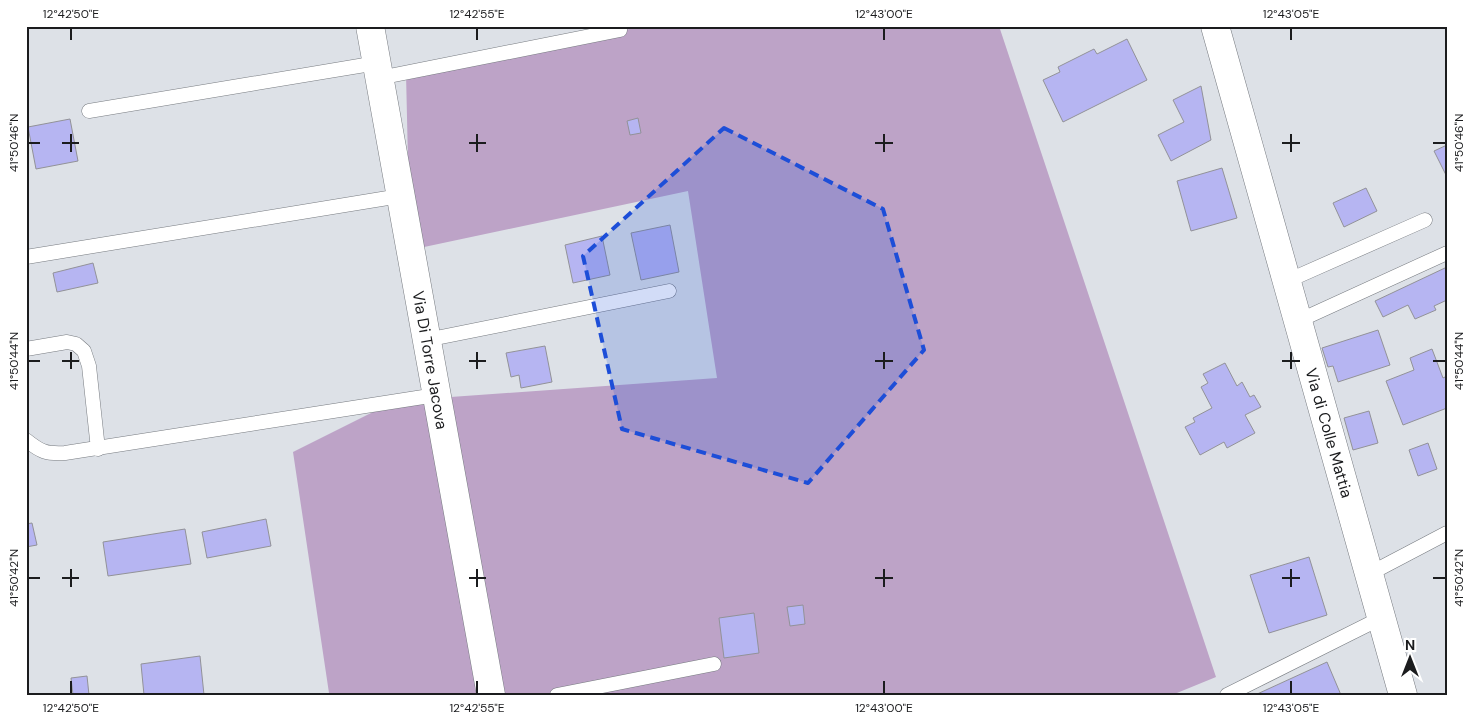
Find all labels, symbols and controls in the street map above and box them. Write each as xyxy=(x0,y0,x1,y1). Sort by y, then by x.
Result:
text: 12°42'50"E xyxy=(43,6,99,22)
text: 12°42'55"E xyxy=(449,6,505,22)
text: 12°43'00"E xyxy=(855,6,913,22)
text: 12°43'05"E xyxy=(1263,6,1320,22)
text: 41°50'46"N xyxy=(6,114,22,172)
text: 41°50'46"N xyxy=(1451,114,1467,172)
street label: Via Di Torre Jacova xyxy=(407,289,453,431)
text: 41°50'44"N xyxy=(6,332,22,390)
text: 41°50'44"N xyxy=(1451,332,1467,390)
street label: Via di Colle Mattia xyxy=(1300,366,1358,500)
text: 41°50'42"N xyxy=(6,549,22,607)
text: 41°50'42"N xyxy=(1451,549,1467,607)
north arrow xyxy=(1386,634,1436,684)
text: N xyxy=(1405,636,1415,654)
text: 12°42'50"E xyxy=(43,700,99,716)
text: 12°42'55"E xyxy=(449,700,505,716)
text: 12°43'00"E xyxy=(855,700,913,716)
text: 12°43'05"E xyxy=(1263,700,1320,716)

